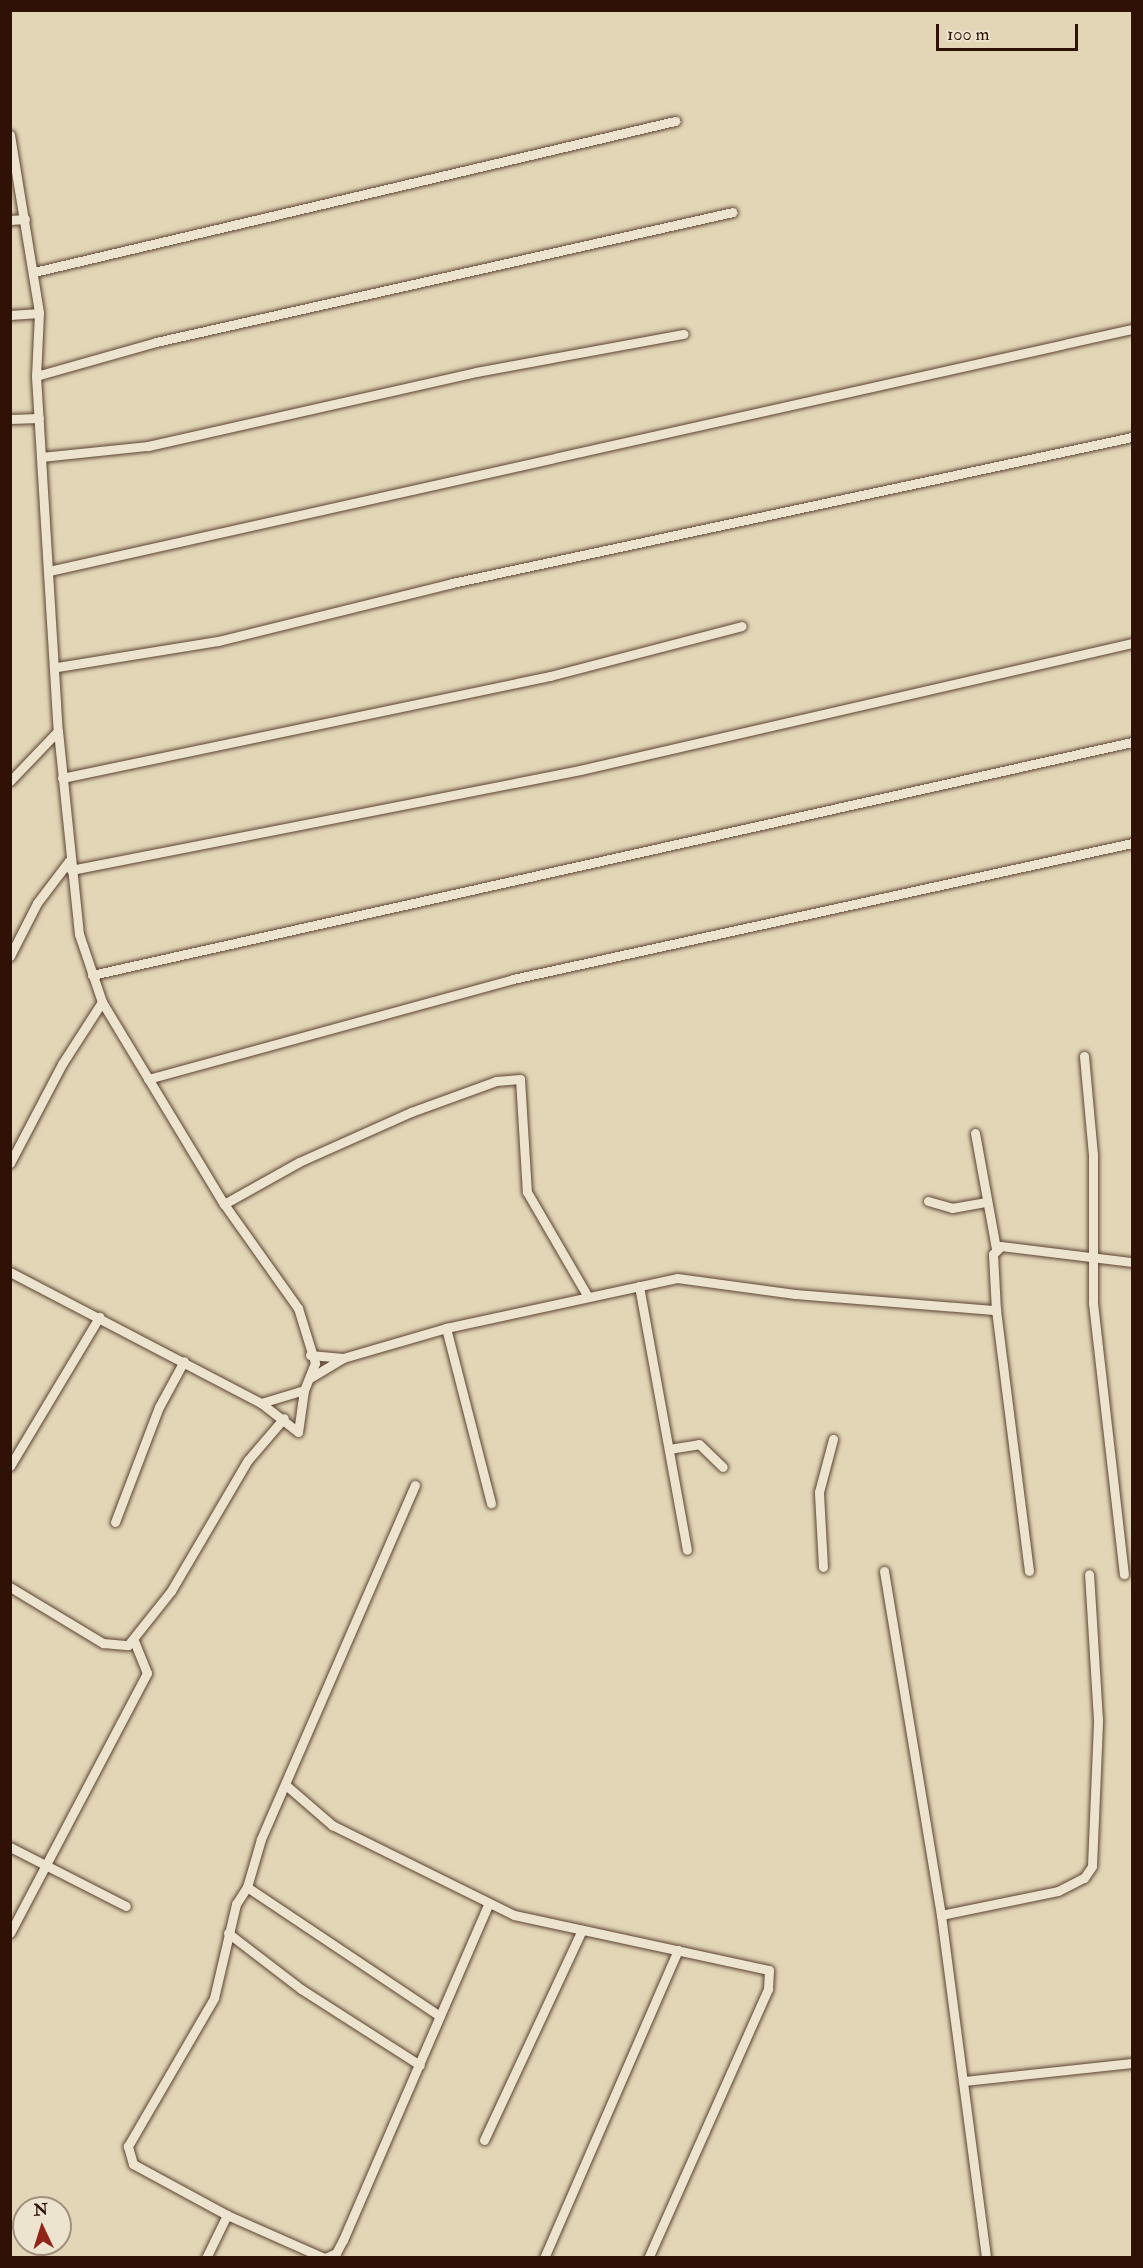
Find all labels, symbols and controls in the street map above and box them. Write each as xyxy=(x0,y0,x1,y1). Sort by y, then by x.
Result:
scale bar xyxy=(939,12,1082,50)
text: 100 m xyxy=(947,23,990,46)
north arrow xyxy=(12,2196,72,2256)
text: N xyxy=(33,2200,49,2221)

